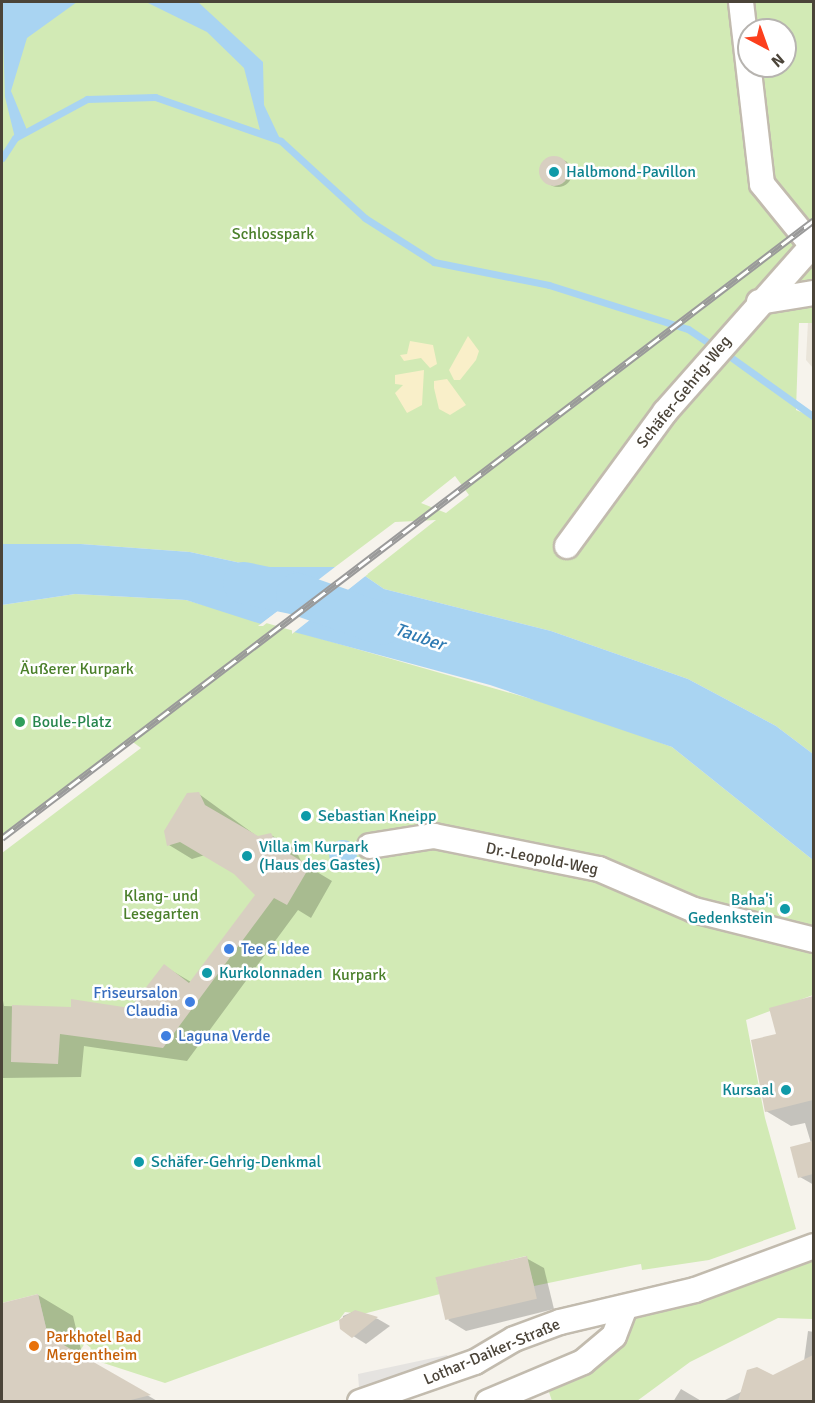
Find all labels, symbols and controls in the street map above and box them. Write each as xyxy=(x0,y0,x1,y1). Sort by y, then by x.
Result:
north arrow xyxy=(737,18,797,78)
text: N xyxy=(767,49,788,71)
place label: Halbmond-Pavillon xyxy=(566,162,696,182)
marker: Halbmond-Pavillon xyxy=(547,165,561,179)
park label: Schlosspark xyxy=(232,224,314,244)
street label: Schäfer-Gehrig-Weg xyxy=(633,332,735,452)
water label: Tauber xyxy=(392,618,448,656)
park label: Äußerer Kurpark xyxy=(20,659,134,679)
place label: Boule-Platz xyxy=(32,712,112,732)
marker: Boule-Platz xyxy=(13,715,27,729)
place label: Sebastian Kneipp xyxy=(318,806,436,826)
marker: Sebastian Kneipp xyxy=(299,809,313,823)
place label: Villa im Kurpark (Haus des Gastes) xyxy=(259,837,381,875)
street label: Dr.-Leopold-Weg xyxy=(484,839,600,879)
marker: Villa im Kurpark (Haus des Gastes) xyxy=(240,849,254,863)
park label: Klang- und Lesegarten xyxy=(123,886,199,924)
place label: Baha'i Gedenkstein xyxy=(688,890,773,928)
marker: Baha'i Gedenkstein xyxy=(778,902,792,916)
place label: Tee & Idee xyxy=(241,939,310,959)
marker: Tee & Idee xyxy=(222,942,236,956)
place label: Kurkolonnaden xyxy=(219,963,322,983)
park label: Kurpark xyxy=(332,965,386,985)
marker: Kurkolonnaden xyxy=(200,966,214,980)
place label: Friseursalon Claudia xyxy=(93,983,178,1021)
marker: Friseursalon Claudia xyxy=(183,995,197,1009)
place label: Laguna Verde xyxy=(178,1026,270,1046)
marker: Laguna Verde xyxy=(159,1029,173,1043)
place label: Kursaal xyxy=(722,1080,774,1100)
marker: Kursaal xyxy=(779,1083,793,1097)
place label: Schäfer-Gehrig-Denkmal xyxy=(151,1152,321,1172)
marker: Schäfer-Gehrig-Denkmal xyxy=(132,1155,146,1169)
street label: Lothar-Daiker-Straße xyxy=(421,1315,563,1389)
place label: Parkhotel Bad Mergentheim xyxy=(46,1327,142,1365)
marker: Parkhotel Bad Mergentheim xyxy=(27,1339,41,1353)

